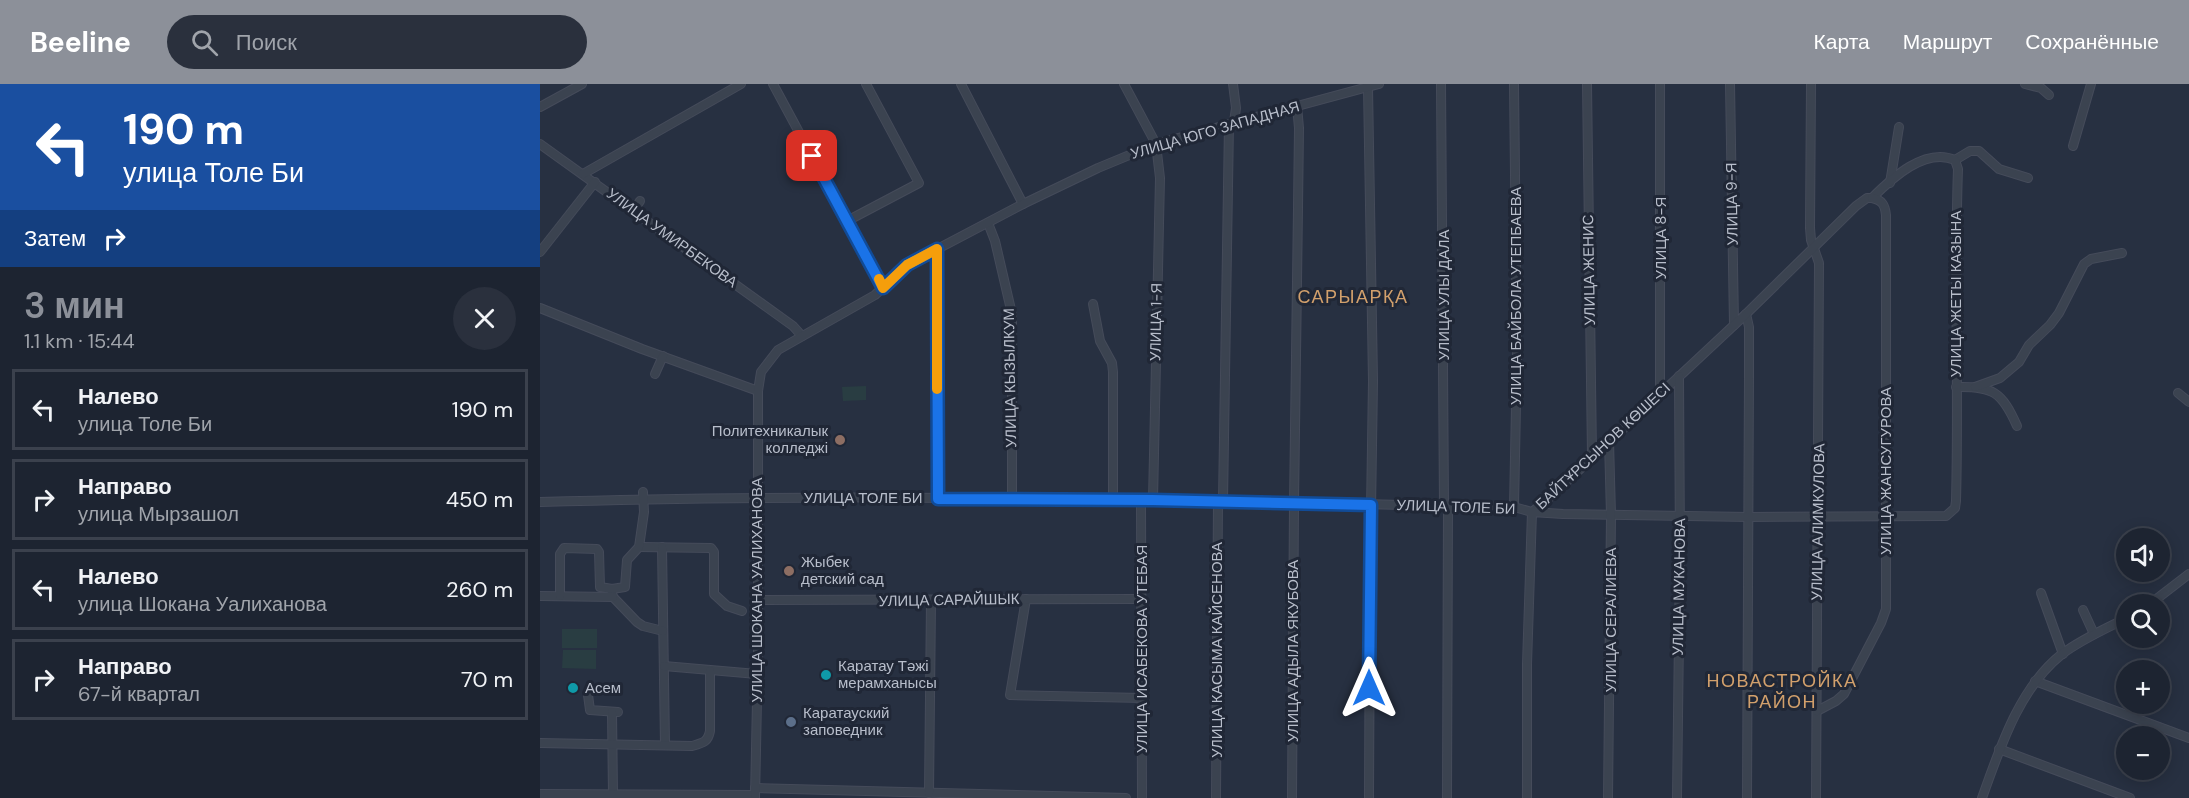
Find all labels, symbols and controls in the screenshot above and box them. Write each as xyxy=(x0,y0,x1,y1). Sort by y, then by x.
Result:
search box xyxy=(167,15,587,69)
text: Beeline xyxy=(30,24,131,61)
icon: search xyxy=(188,26,221,59)
text: Поиск xyxy=(236,28,297,57)
text: Карта xyxy=(1814,28,1870,56)
text: Маршрут xyxy=(1903,28,1992,56)
text: Сохранённые xyxy=(2025,28,2159,56)
street label: УЛИЦА ЮГО ЗАПАДНАЯ xyxy=(1128,96,1302,164)
text: 190 m xyxy=(123,102,244,157)
icon: left xyxy=(24,108,102,186)
pin xyxy=(786,130,837,181)
icon: arrive xyxy=(795,139,828,172)
text: улица Толе Би xyxy=(123,155,304,190)
street label: УЛИЦА 9-Я xyxy=(1721,162,1743,246)
street label: УЛИЦА УМИРБЕКОВА xyxy=(603,184,741,292)
street label: УЛИЦА БАЙБОЛА УТЕПБАЕВА xyxy=(1506,187,1526,405)
street label: УЛИЦА 8-Я xyxy=(1651,197,1671,279)
street label: УЛИЦА ЖЕТЫ КАЗЫНА xyxy=(1946,211,1966,377)
street label: УЛИЦА ЖЕНИС xyxy=(1578,214,1600,326)
icon: right xyxy=(98,222,131,255)
text: Затем xyxy=(24,224,86,253)
street label: УЛИЦА УЛЫ ДАЛА xyxy=(1434,229,1454,361)
text: 3 мин xyxy=(24,282,125,329)
street label: УЛИЦА 1-Я xyxy=(1145,283,1167,361)
district label: САРЫАРҚА xyxy=(1297,285,1409,309)
button: close xyxy=(453,287,516,350)
street label: УЛИЦА КЫЗЫЛКУМ xyxy=(999,308,1021,448)
text: 1.1 km · 15:44 xyxy=(24,328,135,354)
street label: БАЙТҰРСЫНОВ КӨШЕСІ xyxy=(1531,378,1675,514)
text: Налево xyxy=(78,382,159,411)
street label: УЛИЦА ЖАНСУГУРОВА xyxy=(1876,387,1896,555)
icon: left xyxy=(27,393,60,426)
text: 190 m xyxy=(452,395,513,424)
text: улица Толе Би xyxy=(78,411,212,437)
place label: Политехникалык колледжі xyxy=(712,421,828,458)
marker: Политехникалык колледжі xyxy=(833,433,847,447)
street label: УЛИЦА АЛИМКУЛОВА xyxy=(1807,443,1829,601)
text: Направо xyxy=(78,472,172,501)
street label: УЛИЦА ШОКАНА УАЛИХАНОВА xyxy=(747,477,767,703)
icon: right xyxy=(27,483,60,516)
text: 450 m xyxy=(446,485,513,514)
street label: УЛИЦА ТОЛЕ БИ xyxy=(803,488,923,508)
street label: УЛИЦА ТОЛЕ БИ xyxy=(1396,495,1516,519)
text: улица Мырзашол xyxy=(78,501,239,527)
street label: УЛИЦА МУКАНОВА xyxy=(1668,518,1690,656)
map controls xyxy=(2116,528,2170,780)
button: sound xyxy=(2116,528,2170,582)
street label: УЛИЦА КАСЫМА КАЙСЕНОВА xyxy=(1207,542,1227,758)
street label: УЛИЦА ИСАБЕКОВА УТЕБАЯ xyxy=(1132,545,1152,753)
street label: УЛИЦА СЕРАЛИЕВА xyxy=(1601,547,1621,693)
place label: Жыбек детский сад xyxy=(801,552,884,589)
street label: УЛИЦА АДЫЛА ЯКУБОВА xyxy=(1283,560,1303,742)
text: Налево xyxy=(78,562,159,591)
marker: Жыбек детский сад xyxy=(782,564,796,578)
icon: left xyxy=(27,573,60,606)
text: 260 m xyxy=(446,575,513,604)
street label: УЛИЦА САРАЙШЫК xyxy=(878,589,1020,611)
text: улица Шокана Уалиханова xyxy=(78,591,327,617)
button: search xyxy=(2116,594,2170,648)
text: Направо xyxy=(78,652,172,681)
place label: Каратау Тәжі мерамханысы xyxy=(838,656,937,693)
position arrow xyxy=(1337,656,1401,720)
button: + xyxy=(2116,660,2170,714)
icon: right xyxy=(27,663,60,696)
text: 70 m xyxy=(461,665,513,694)
marker: Каратау Тәжі мерамханысы xyxy=(819,668,833,682)
district label: НОВАСТРОЙКА РАЙОН xyxy=(1707,669,1857,714)
place label: Асем xyxy=(585,678,621,698)
text: 67-й квартал xyxy=(78,681,200,707)
marker: Асем xyxy=(566,681,580,695)
place label: Каратауский заповедник xyxy=(803,703,889,740)
marker: Каратауский заповедник xyxy=(784,715,798,729)
button: − xyxy=(2116,726,2170,780)

